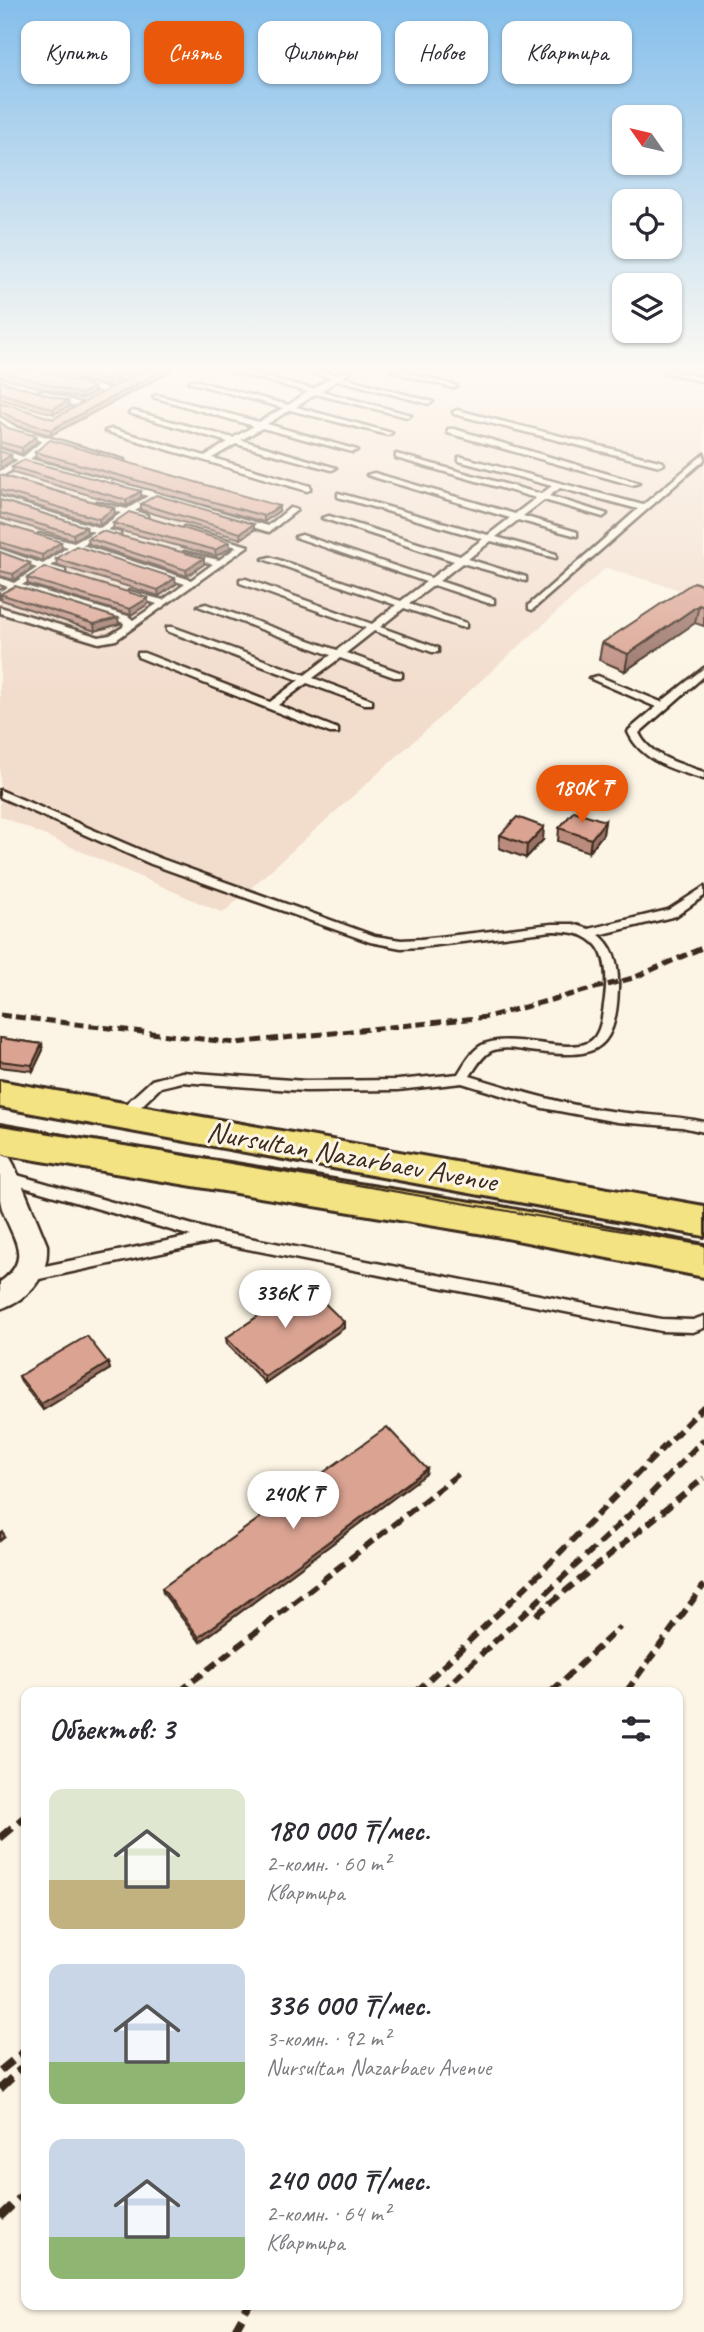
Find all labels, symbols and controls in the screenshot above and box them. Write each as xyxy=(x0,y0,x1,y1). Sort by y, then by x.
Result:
chip: Купить xyxy=(21,21,130,84)
chip: Снять xyxy=(144,21,244,84)
chip: Фильтры xyxy=(258,21,381,84)
chip: Новое xyxy=(395,21,488,84)
chip: Квартира xyxy=(502,21,632,84)
north arrow xyxy=(612,105,682,175)
map controls xyxy=(612,105,682,343)
button: locate xyxy=(612,189,682,259)
button: layers xyxy=(612,273,682,343)
pin: 180K ₸ xyxy=(525,766,639,825)
text: 180K ₸ xyxy=(552,773,612,802)
street label: Nursultan Nazarbaev Avenue xyxy=(204,1112,502,1201)
pin: 336K ₸ xyxy=(228,1270,342,1330)
text: 336K ₸ xyxy=(255,1278,315,1307)
pin: 240K ₸ xyxy=(236,1472,350,1531)
text: 240K ₸ xyxy=(263,1479,323,1508)
text: Объектов: 3 xyxy=(49,1710,174,1748)
icon: filters xyxy=(617,1710,655,1748)
text: 180 000 ₸/мес. xyxy=(266,1811,430,1849)
icon: home xyxy=(105,1817,189,1901)
text: 2-комн. · 60 m² xyxy=(266,1849,390,1878)
text: Квартира xyxy=(266,1878,344,1907)
text: 336 000 ₸/мес. xyxy=(266,1986,430,2024)
icon: home xyxy=(105,1992,189,2076)
text: 3-комн. · 92 m² xyxy=(266,2024,390,2053)
text: Nursultan Nazarbaev Avenue xyxy=(266,2053,491,2082)
text: 240 000 ₸/мес. xyxy=(266,2161,430,2199)
icon: home xyxy=(105,2167,189,2251)
text: 2-комн. · 64 m² xyxy=(266,2199,390,2228)
text: Квартира xyxy=(266,2228,344,2257)

